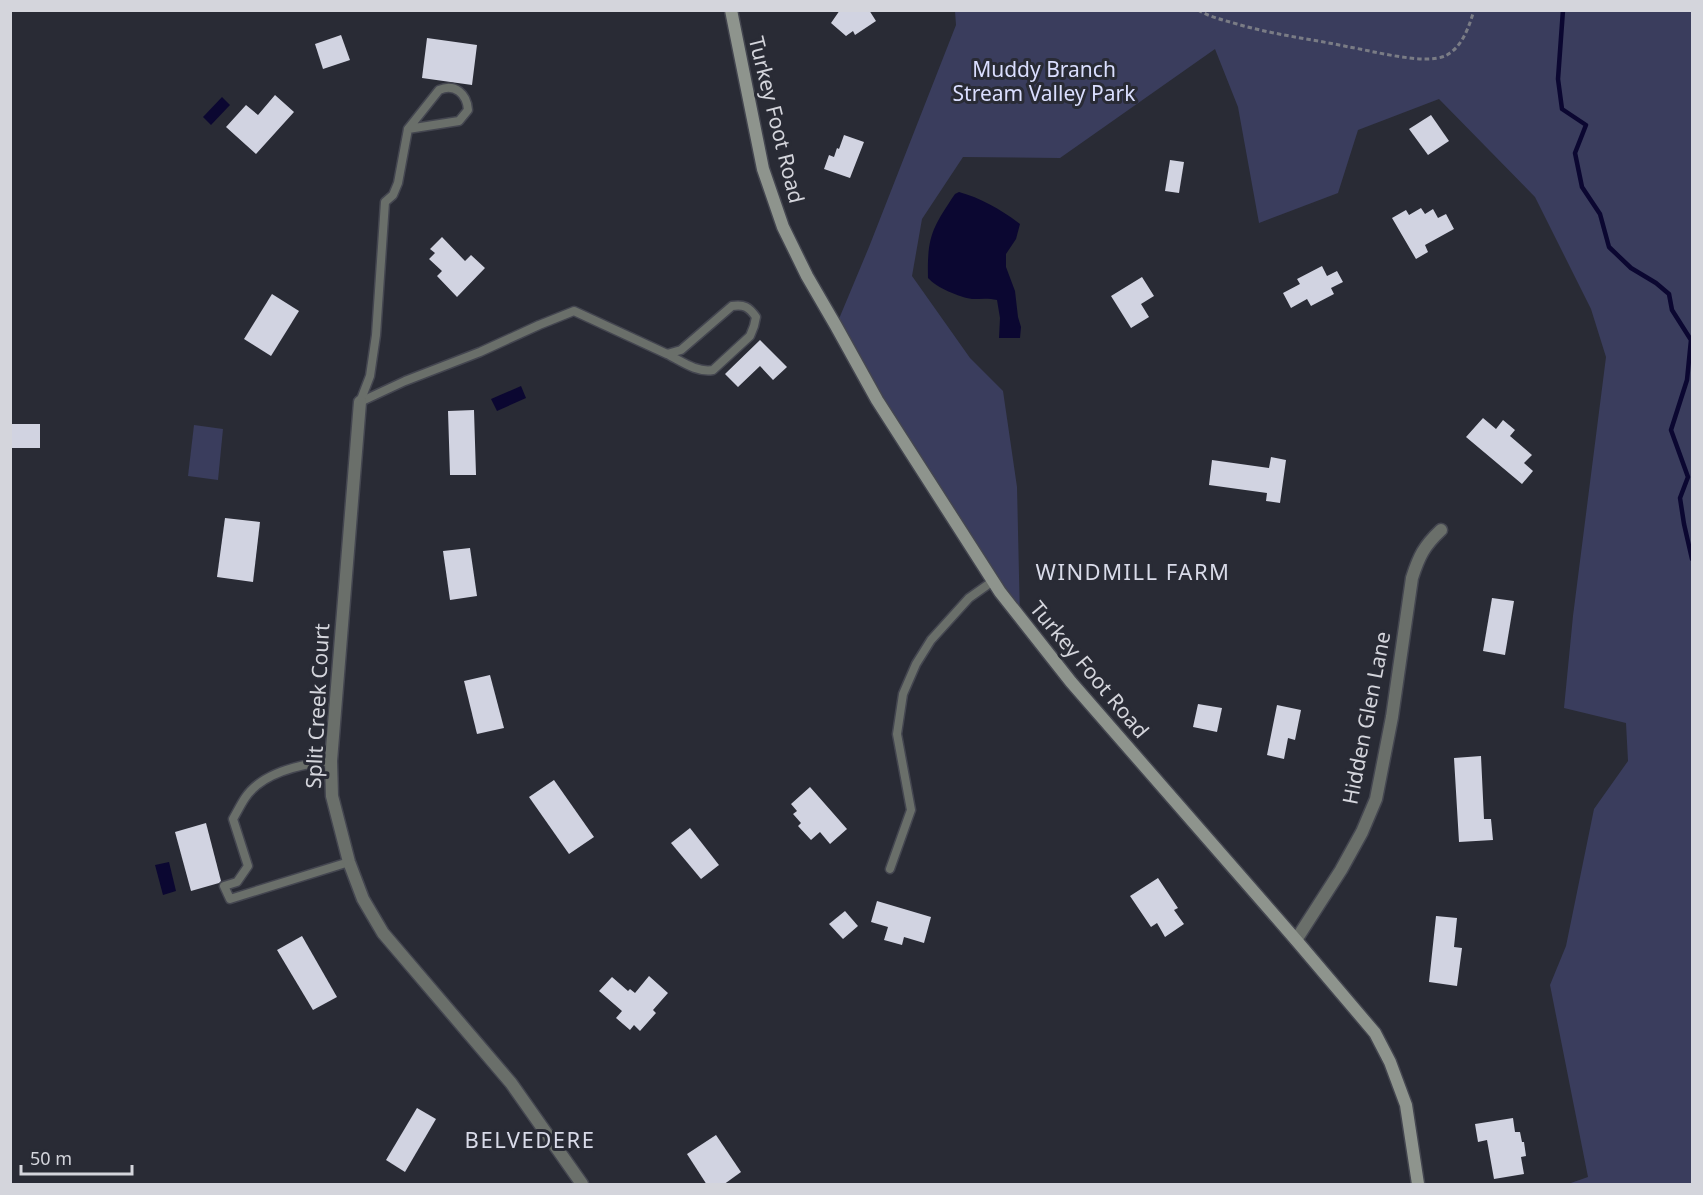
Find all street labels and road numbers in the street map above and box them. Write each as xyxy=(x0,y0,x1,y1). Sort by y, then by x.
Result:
street label: Turkey Foot Road xyxy=(743,33,811,206)
street label: Turkey Foot Road xyxy=(1024,595,1155,744)
street label: Split Creek Court xyxy=(299,622,335,789)
street label: Hidden Glen Lane xyxy=(1336,629,1397,807)

